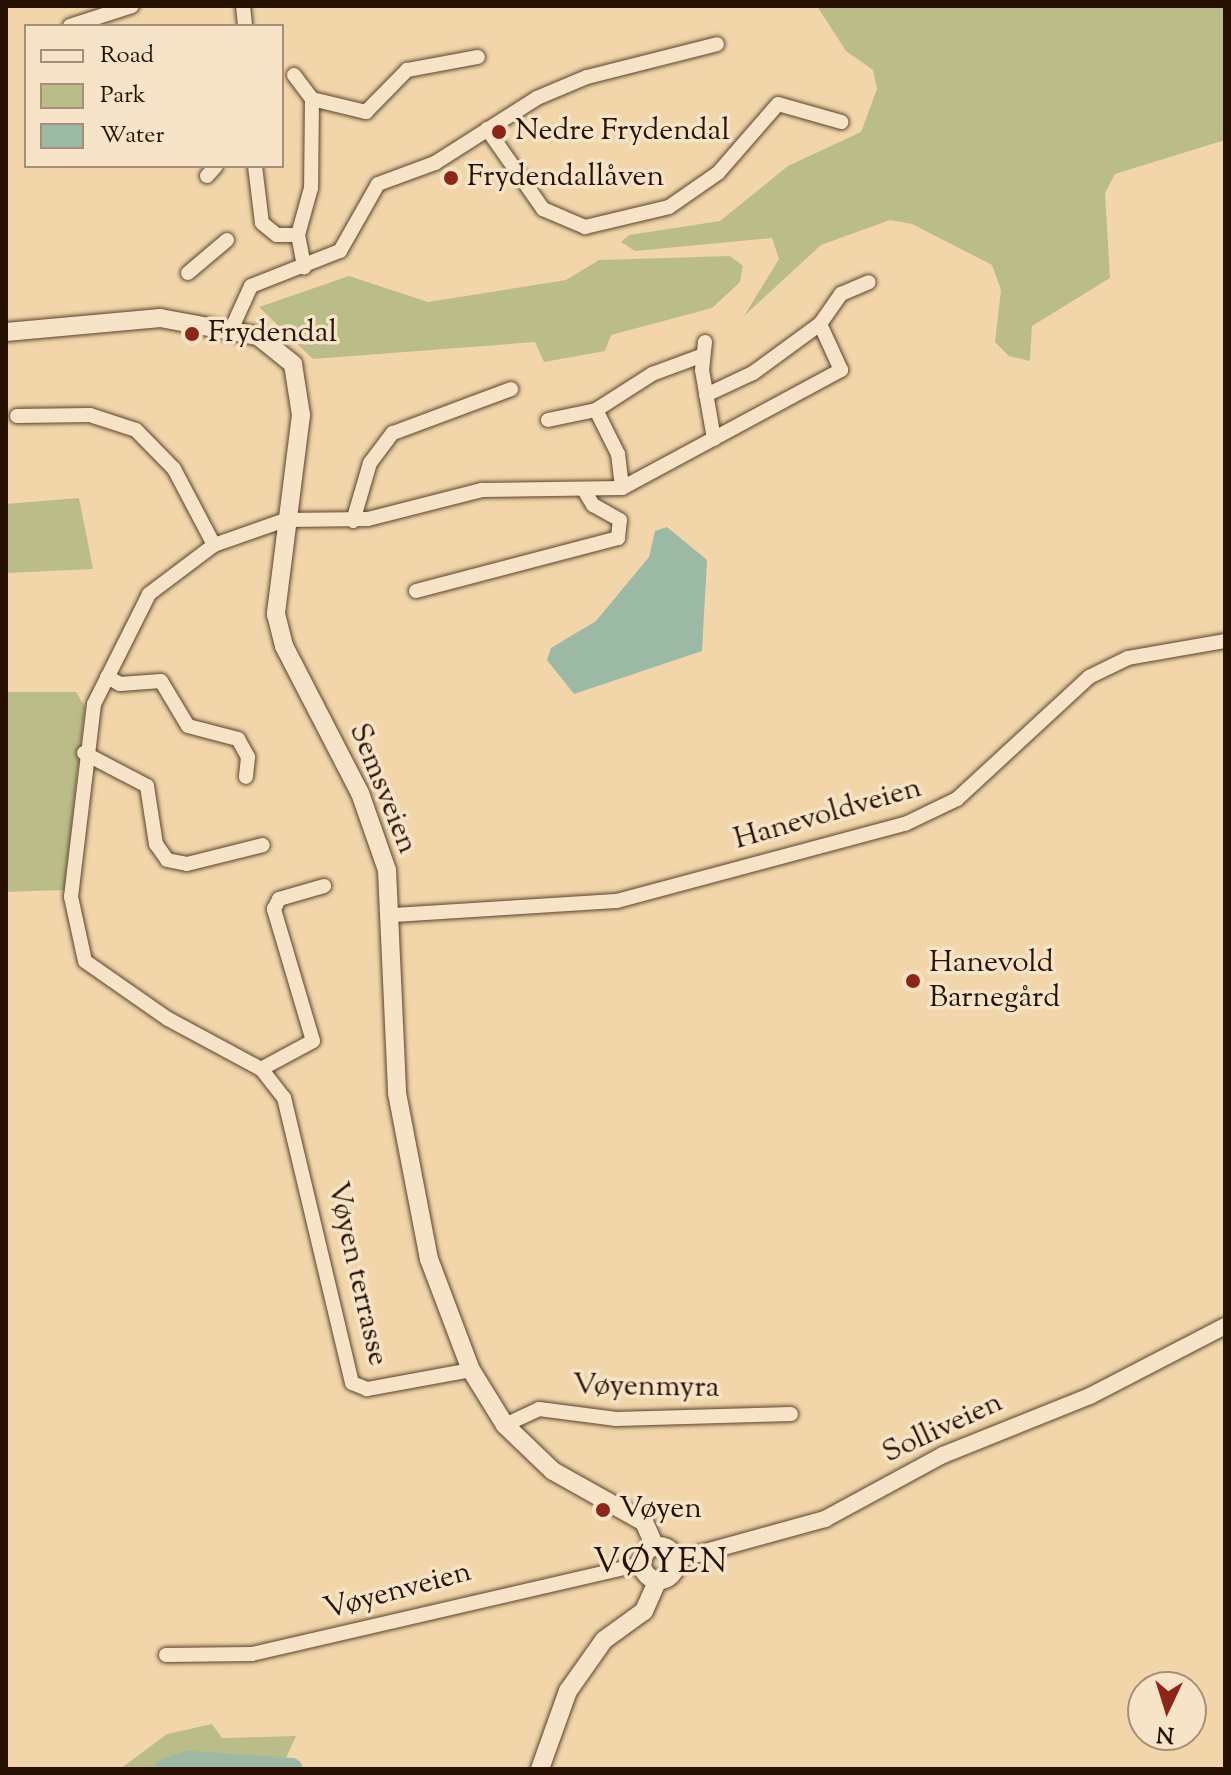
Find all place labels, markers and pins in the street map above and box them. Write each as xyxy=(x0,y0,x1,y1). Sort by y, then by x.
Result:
place label: Nedre Frydendal xyxy=(515,114,730,150)
marker: Nedre Frydendal xyxy=(490,123,508,141)
place label: Frydendallåven xyxy=(467,160,664,196)
marker: Frydendallåven xyxy=(442,169,460,187)
place label: Frydendal xyxy=(208,316,337,352)
marker: Frydendal xyxy=(183,325,201,343)
place label: Hanevold Barnegård xyxy=(929,946,1060,1016)
marker: Hanevold Barnegård xyxy=(904,972,922,990)
place label: Vøyen xyxy=(619,1492,702,1528)
marker: Vøyen xyxy=(594,1501,612,1519)

